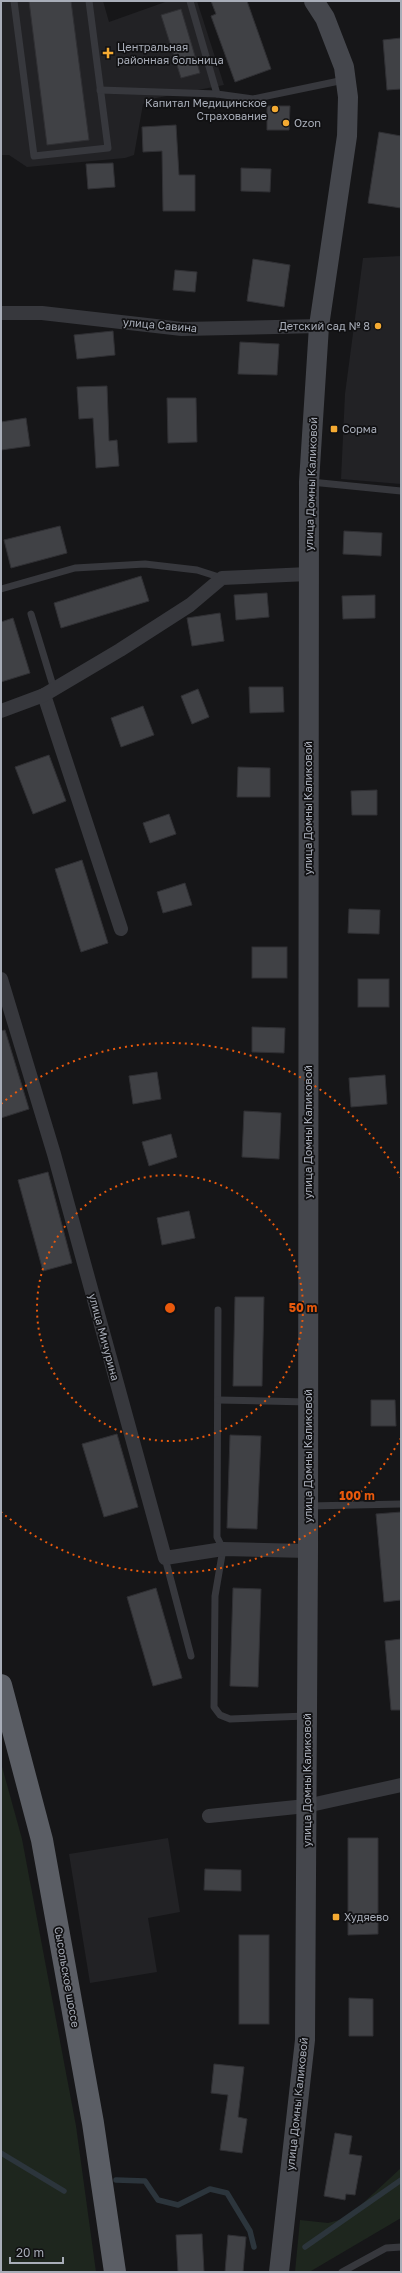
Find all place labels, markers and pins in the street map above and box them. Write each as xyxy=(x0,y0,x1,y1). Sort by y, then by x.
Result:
place label: Центральная районная больница xyxy=(117,40,224,66)
marker: Центральная районная больница xyxy=(102,47,114,59)
place label: Капитал Медицинское Страхование xyxy=(145,96,267,122)
marker: Капитал Медицинское Страхование xyxy=(270,104,280,114)
place label: Ozon xyxy=(294,116,321,129)
marker: Ozon xyxy=(281,118,291,128)
place label: Детский сад № 8 xyxy=(279,319,370,332)
marker: Детский сад № 8 xyxy=(373,321,383,331)
place label: Сорма xyxy=(342,422,377,435)
marker: Сорма xyxy=(329,424,339,434)
centre of rings xyxy=(163,1301,177,1315)
place label: Худяево xyxy=(344,1910,389,1923)
marker: Худяево xyxy=(331,1912,341,1922)

